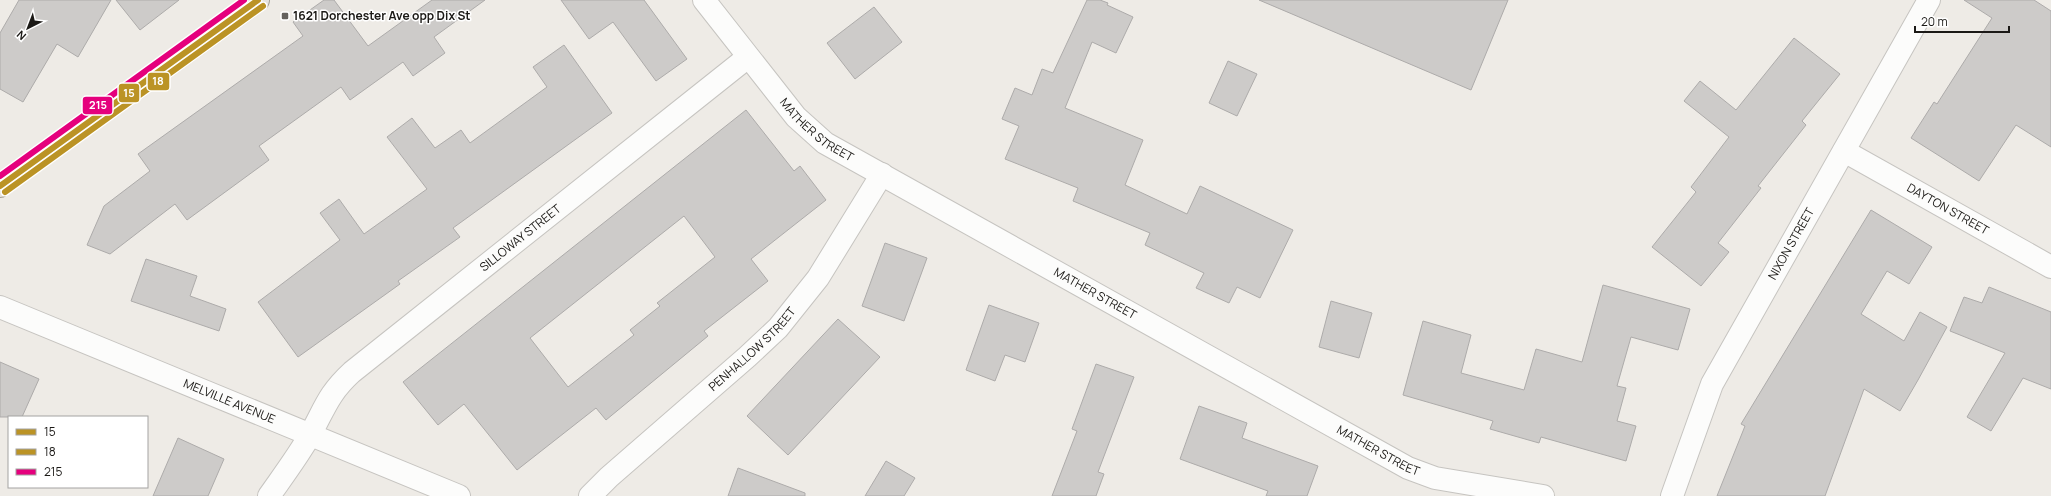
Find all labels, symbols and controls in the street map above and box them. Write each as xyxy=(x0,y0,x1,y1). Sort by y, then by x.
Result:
place label: 1621 Dorchester Ave opp Dix St xyxy=(293,7,471,24)
north arrow xyxy=(8,8,48,48)
scale bar xyxy=(1915,8,2009,34)
marker: 1621 Dorchester Ave opp Dix St xyxy=(280,11,290,21)
text: 20 m xyxy=(1921,13,1948,30)
text: N xyxy=(13,28,29,44)
line badge: 18 xyxy=(147,72,170,91)
text: 18 xyxy=(152,73,164,88)
line badge: 15 xyxy=(118,83,140,103)
text: 15 xyxy=(123,85,135,100)
street label: MATHER STREET xyxy=(776,94,857,166)
line badge: 215 xyxy=(82,96,113,115)
text: 215 xyxy=(89,97,107,112)
street label: DAYTON STREET xyxy=(1904,179,1993,239)
street label: SILLOWAY STREET xyxy=(476,199,565,275)
street label: NIXON STREET xyxy=(1764,204,1818,283)
street label: MATHER STREET xyxy=(1051,263,1140,323)
street label: PENHALLOW STREET xyxy=(705,303,800,395)
street label: MELVILLE AVENUE xyxy=(181,374,278,428)
legend xyxy=(8,416,148,488)
street label: MATHER STREET xyxy=(1334,421,1423,480)
text: 15 xyxy=(44,423,56,440)
text: 18 xyxy=(44,443,56,460)
text: 215 xyxy=(44,463,63,480)

